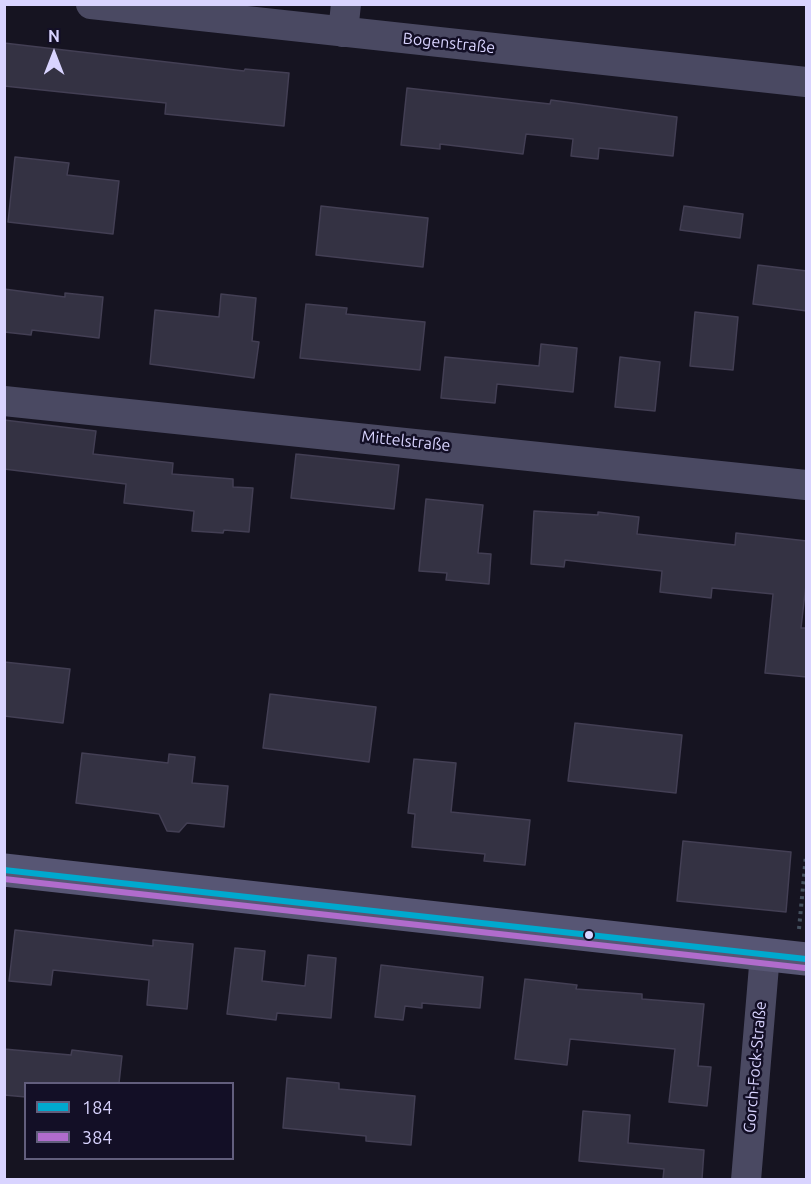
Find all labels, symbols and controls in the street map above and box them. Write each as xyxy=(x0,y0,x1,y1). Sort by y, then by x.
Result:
north arrow xyxy=(24,24,84,84)
text: N xyxy=(48,27,60,45)
street label: Bogenstraße xyxy=(402,29,496,57)
street label: Mittelstraße xyxy=(361,427,451,455)
unlabelled marker xyxy=(583,929,595,941)
street label: Gorch-Fock-Straße xyxy=(740,1000,770,1134)
legend xyxy=(24,1082,234,1160)
text: 184 xyxy=(82,1097,112,1117)
text: 384 xyxy=(82,1127,112,1147)

